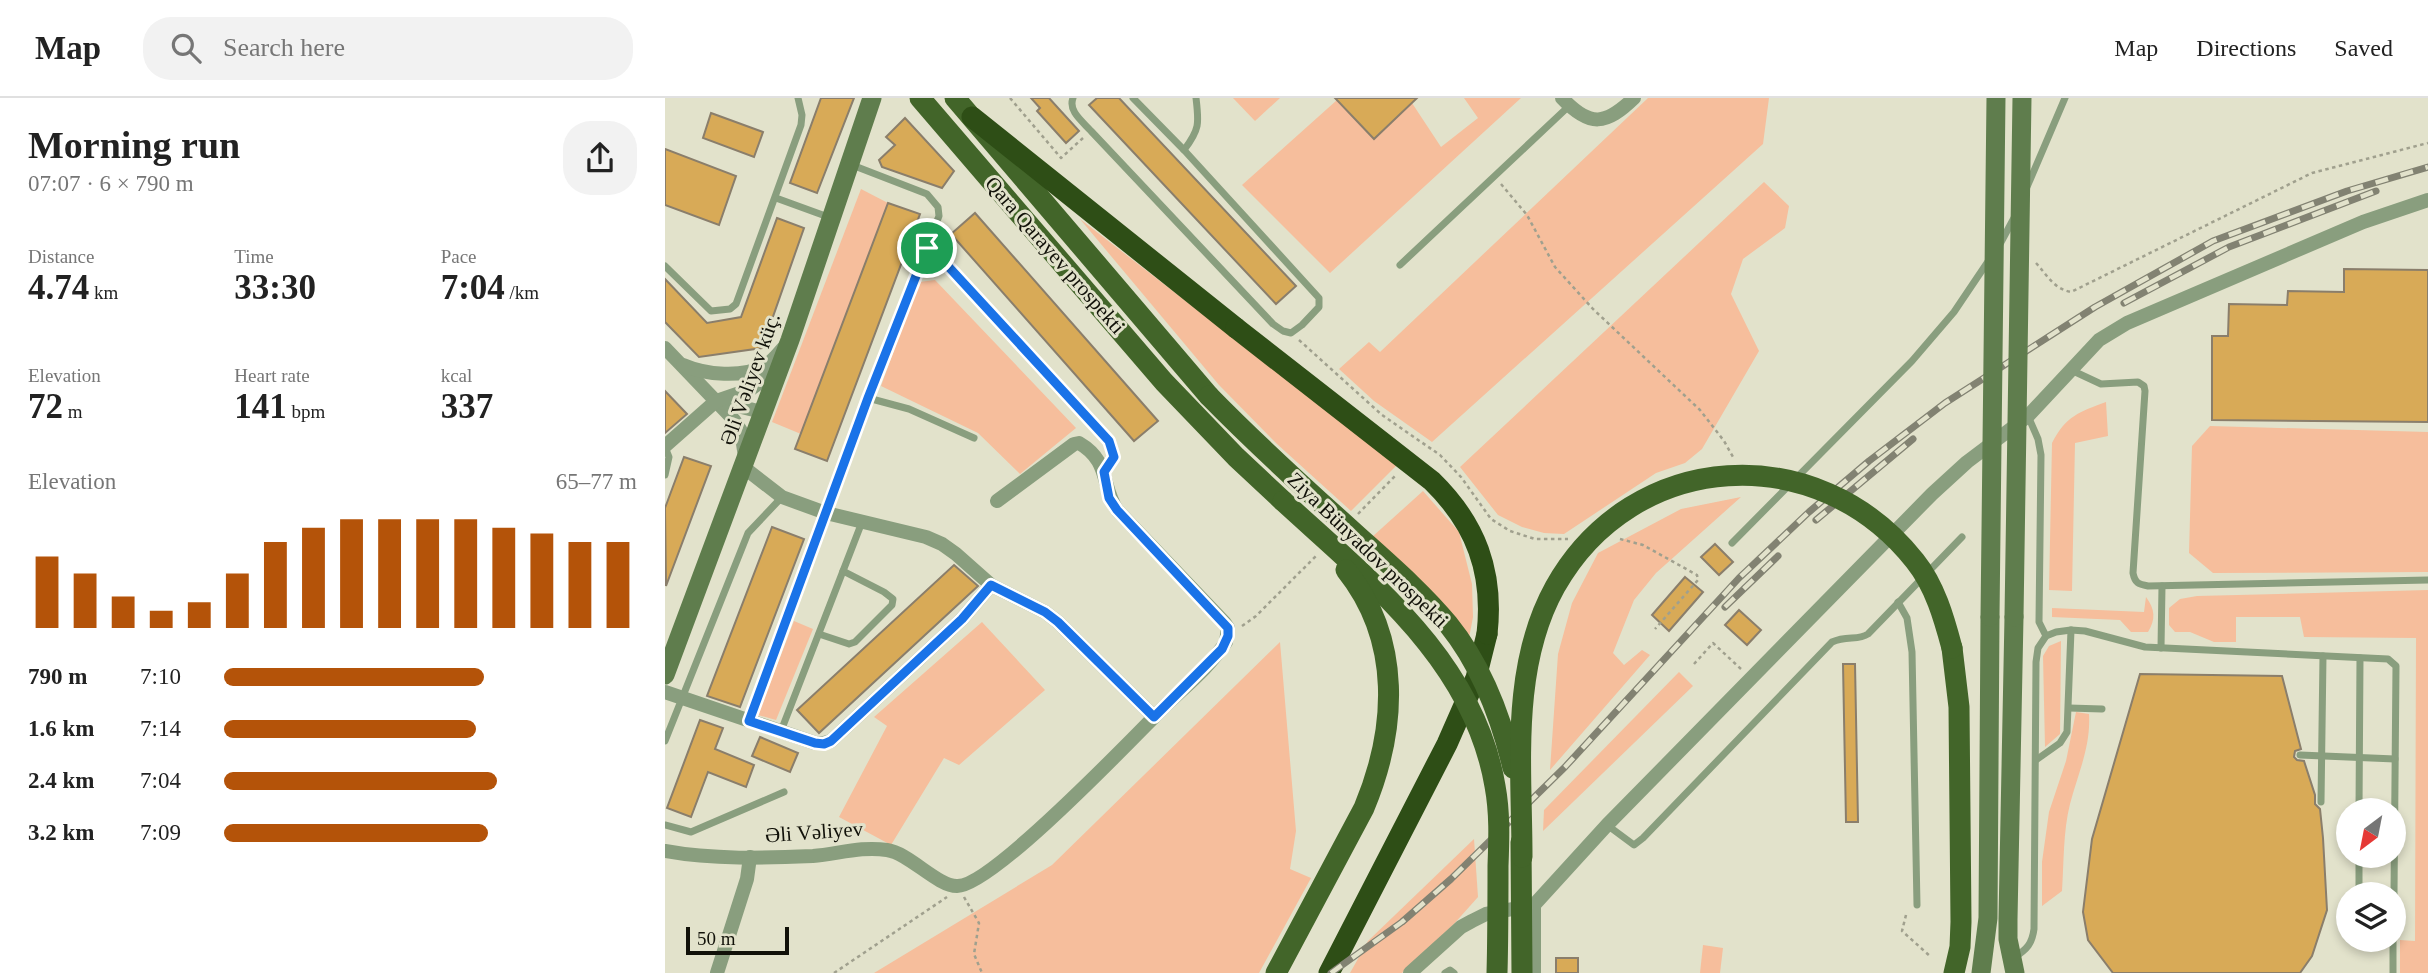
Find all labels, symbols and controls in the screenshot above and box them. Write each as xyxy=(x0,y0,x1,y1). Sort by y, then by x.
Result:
search box xyxy=(143,17,633,80)
icon: search xyxy=(167,29,205,67)
text: Map xyxy=(35,30,101,66)
text: Search here xyxy=(223,33,345,62)
text: Map xyxy=(2114,35,2158,61)
text: Directions xyxy=(2196,35,2296,61)
text: Saved xyxy=(2334,35,2393,61)
button: share xyxy=(563,121,637,195)
text: Morning run xyxy=(28,124,240,166)
text: 07:07 · 6 × 790 m xyxy=(28,171,194,196)
street label: Qara Qarayev prospekti xyxy=(980,171,1130,339)
pin xyxy=(897,218,957,278)
icon: arrive xyxy=(908,229,946,267)
text: Distance xyxy=(28,246,94,267)
text: Time xyxy=(234,246,274,267)
text: Pace xyxy=(441,246,477,267)
text: 4.74 xyxy=(28,268,89,307)
text: 33:30 xyxy=(234,268,316,307)
text: 7:04 xyxy=(441,268,505,307)
text: km xyxy=(89,282,118,303)
text: /km xyxy=(505,282,539,303)
street label: Əli Vəliyev küç. xyxy=(715,310,785,448)
text: Elevation xyxy=(28,365,101,386)
text: Heart rate xyxy=(234,365,310,386)
text: kcal xyxy=(441,365,472,386)
text: 72 xyxy=(28,387,63,426)
text: 141 xyxy=(234,387,287,426)
text: 337 xyxy=(441,387,493,426)
text: m xyxy=(63,401,83,422)
text: bpm xyxy=(287,401,325,422)
street label: Ziya Bünyadov prospekti xyxy=(1283,467,1453,633)
text: Elevation xyxy=(28,469,116,494)
text: 65–77 m xyxy=(556,469,637,494)
text: 790 m xyxy=(28,664,87,689)
text: 7:10 xyxy=(140,664,181,689)
text: 1.6 km xyxy=(28,716,94,741)
text: 7:14 xyxy=(140,716,181,741)
text: 2.4 km xyxy=(28,768,94,793)
text: 7:04 xyxy=(140,768,181,793)
north arrow xyxy=(2336,798,2406,868)
map controls xyxy=(2336,798,2406,952)
street label: Əli Vəliyev xyxy=(764,817,864,847)
text: 3.2 km xyxy=(28,820,94,845)
text: 7:09 xyxy=(140,820,181,845)
button: layers xyxy=(2336,882,2406,952)
scale bar xyxy=(686,924,789,956)
text: 50 m xyxy=(697,928,736,949)

